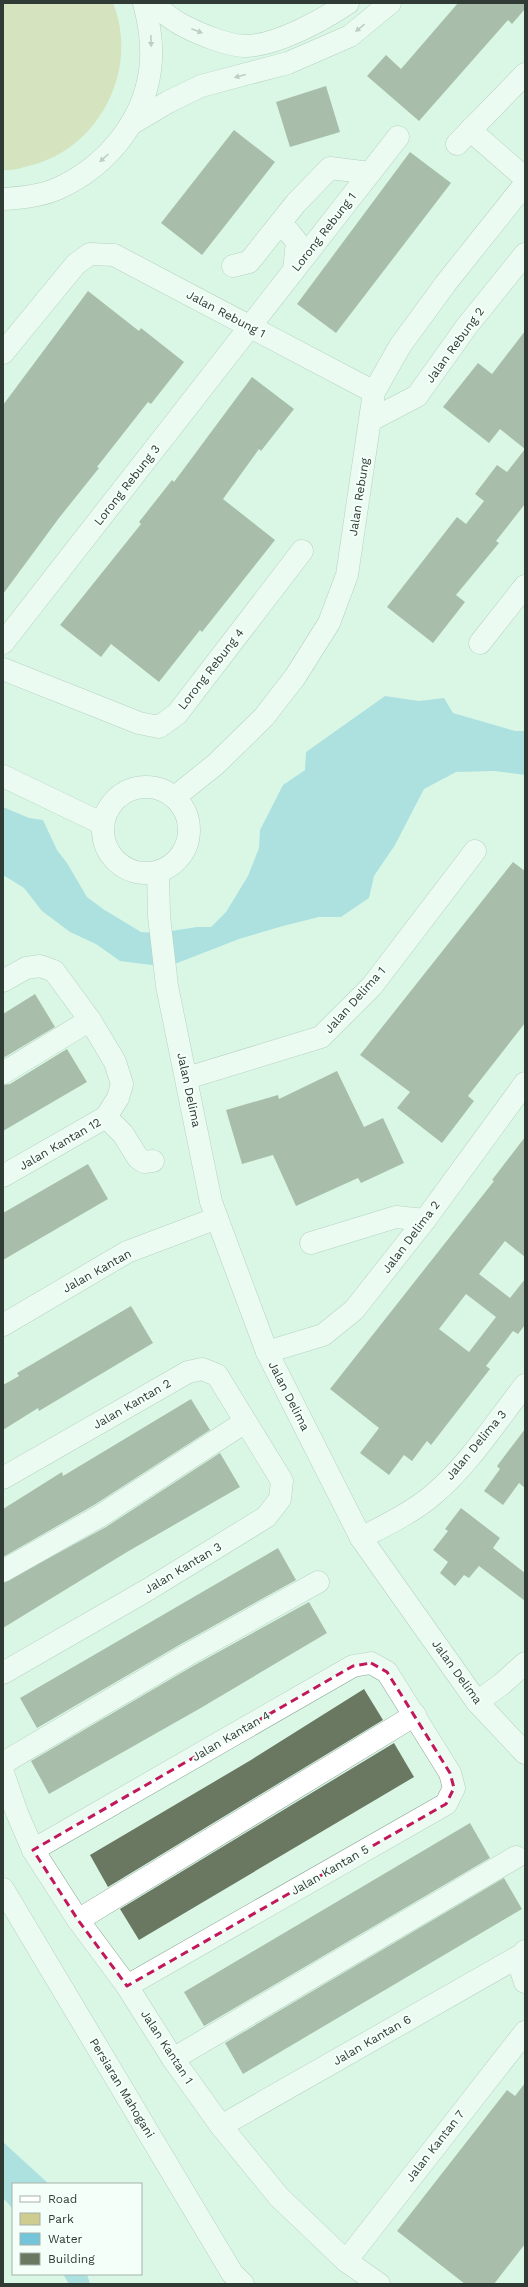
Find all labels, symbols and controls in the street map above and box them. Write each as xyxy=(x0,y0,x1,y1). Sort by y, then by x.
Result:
one-way arrow xyxy=(355,23,366,32)
one-way arrow xyxy=(191,29,203,35)
one-way arrow xyxy=(147,35,154,47)
one-way arrow xyxy=(234,73,247,79)
one-way arrow xyxy=(99,153,109,162)
street label: Lorong Rebung 1 xyxy=(289,190,359,274)
street label: Jalan Rebung 1 xyxy=(184,287,268,341)
street label: Jalan Rebung 2 xyxy=(423,305,487,385)
street label: Lorong Rebung 3 xyxy=(91,442,163,528)
street label: Jalan Rebung xyxy=(346,456,372,537)
street label: Lorong Rebung 4 xyxy=(175,626,247,712)
street label: Jalan Delima 1 xyxy=(322,964,388,1036)
street label: Jalan Delima xyxy=(174,1051,204,1129)
street label: Jalan Kantan 12 xyxy=(17,1115,103,1173)
street label: Jalan Delima 2 xyxy=(379,1198,443,1276)
street label: Jalan Kantan xyxy=(60,1246,134,1296)
street label: Jalan Delima xyxy=(266,1359,313,1433)
street label: Jalan Kantan 2 xyxy=(91,1376,173,1432)
street label: Jalan Delima 3 xyxy=(443,1407,509,1483)
street label: Jalan Kantan 3 xyxy=(142,1539,224,1597)
street label: Jalan Delima xyxy=(429,1637,485,1707)
street label: Jalan Kantan 4 xyxy=(189,1708,273,1764)
street label: Jalan Kantan 5 xyxy=(289,1842,371,1898)
street label: Jalan Kantan 1 xyxy=(138,2008,196,2086)
street label: Jalan Kantan 6 xyxy=(330,2012,414,2068)
street label: Persiaran Mahogani xyxy=(87,2036,157,2140)
street label: Jalan Kantan 7 xyxy=(403,2107,467,2185)
legend xyxy=(12,2183,142,2275)
text: Road xyxy=(48,2192,77,2206)
text: Park xyxy=(48,2212,74,2226)
text: Water xyxy=(48,2232,83,2246)
text: Building xyxy=(48,2252,95,2266)

